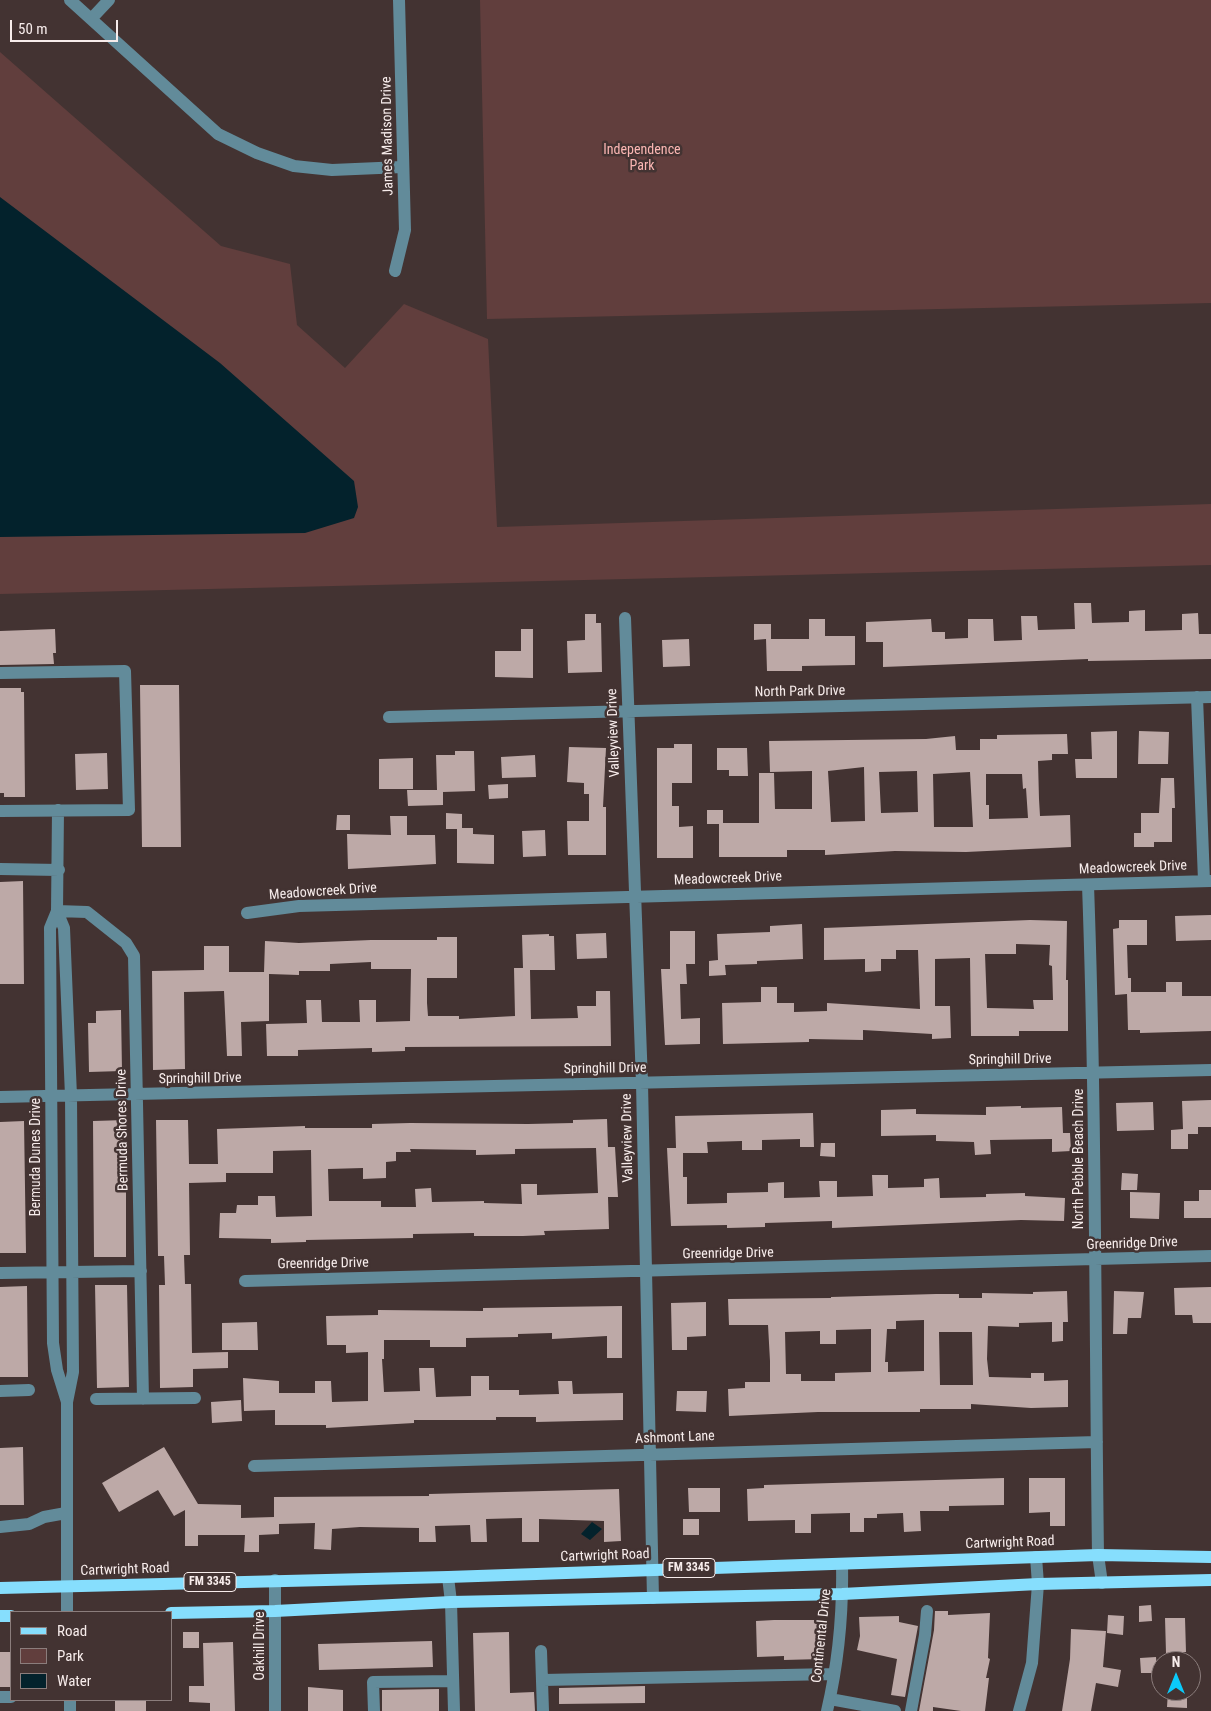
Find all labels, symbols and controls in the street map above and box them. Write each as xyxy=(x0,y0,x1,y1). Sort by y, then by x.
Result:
scale bar xyxy=(12,10,120,42)
text: 50 m xyxy=(18,20,48,38)
street label: James Madison Drive xyxy=(379,76,397,196)
park label: Independence Park xyxy=(603,142,681,174)
street label: North Park Drive xyxy=(755,683,845,701)
street label: Valleyview Drive xyxy=(604,688,624,778)
street label: Meadowcreek Drive xyxy=(1079,858,1187,878)
street label: Meadowcreek Drive xyxy=(674,869,782,889)
street label: Meadowcreek Drive xyxy=(268,880,378,904)
street label: Springhill Drive xyxy=(968,1051,1052,1069)
street label: Springhill Drive xyxy=(563,1060,647,1078)
street label: Bermuda Shores Drive xyxy=(114,1069,132,1191)
street label: Springhill Drive xyxy=(158,1070,242,1088)
street label: North Pebble Beach Drive xyxy=(1071,1089,1087,1229)
street label: Valleyview Drive xyxy=(619,1093,637,1183)
street label: Bermuda Dunes Drive xyxy=(28,1098,44,1216)
street label: Greenridge Drive xyxy=(1086,1234,1178,1254)
street label: Greenridge Drive xyxy=(682,1245,774,1263)
street label: Greenridge Drive xyxy=(277,1255,369,1273)
street label: Ashmont Lane xyxy=(635,1428,715,1448)
street label: Cartwright Road xyxy=(965,1533,1055,1553)
street label: Cartwright Road xyxy=(560,1546,650,1566)
road number: FM 3345 xyxy=(663,1559,715,1578)
street label: Cartwright Road xyxy=(80,1560,170,1580)
road number: FM 3345 xyxy=(184,1572,236,1591)
street label: Continental Drive xyxy=(809,1588,835,1684)
legend xyxy=(10,1611,172,1701)
street label: Oakhill Drive xyxy=(252,1612,268,1680)
text: Road xyxy=(57,1622,87,1640)
text: Park xyxy=(57,1647,84,1665)
north arrow xyxy=(1151,1651,1201,1701)
text: N xyxy=(1172,1654,1180,1670)
text: Water xyxy=(57,1672,91,1690)

